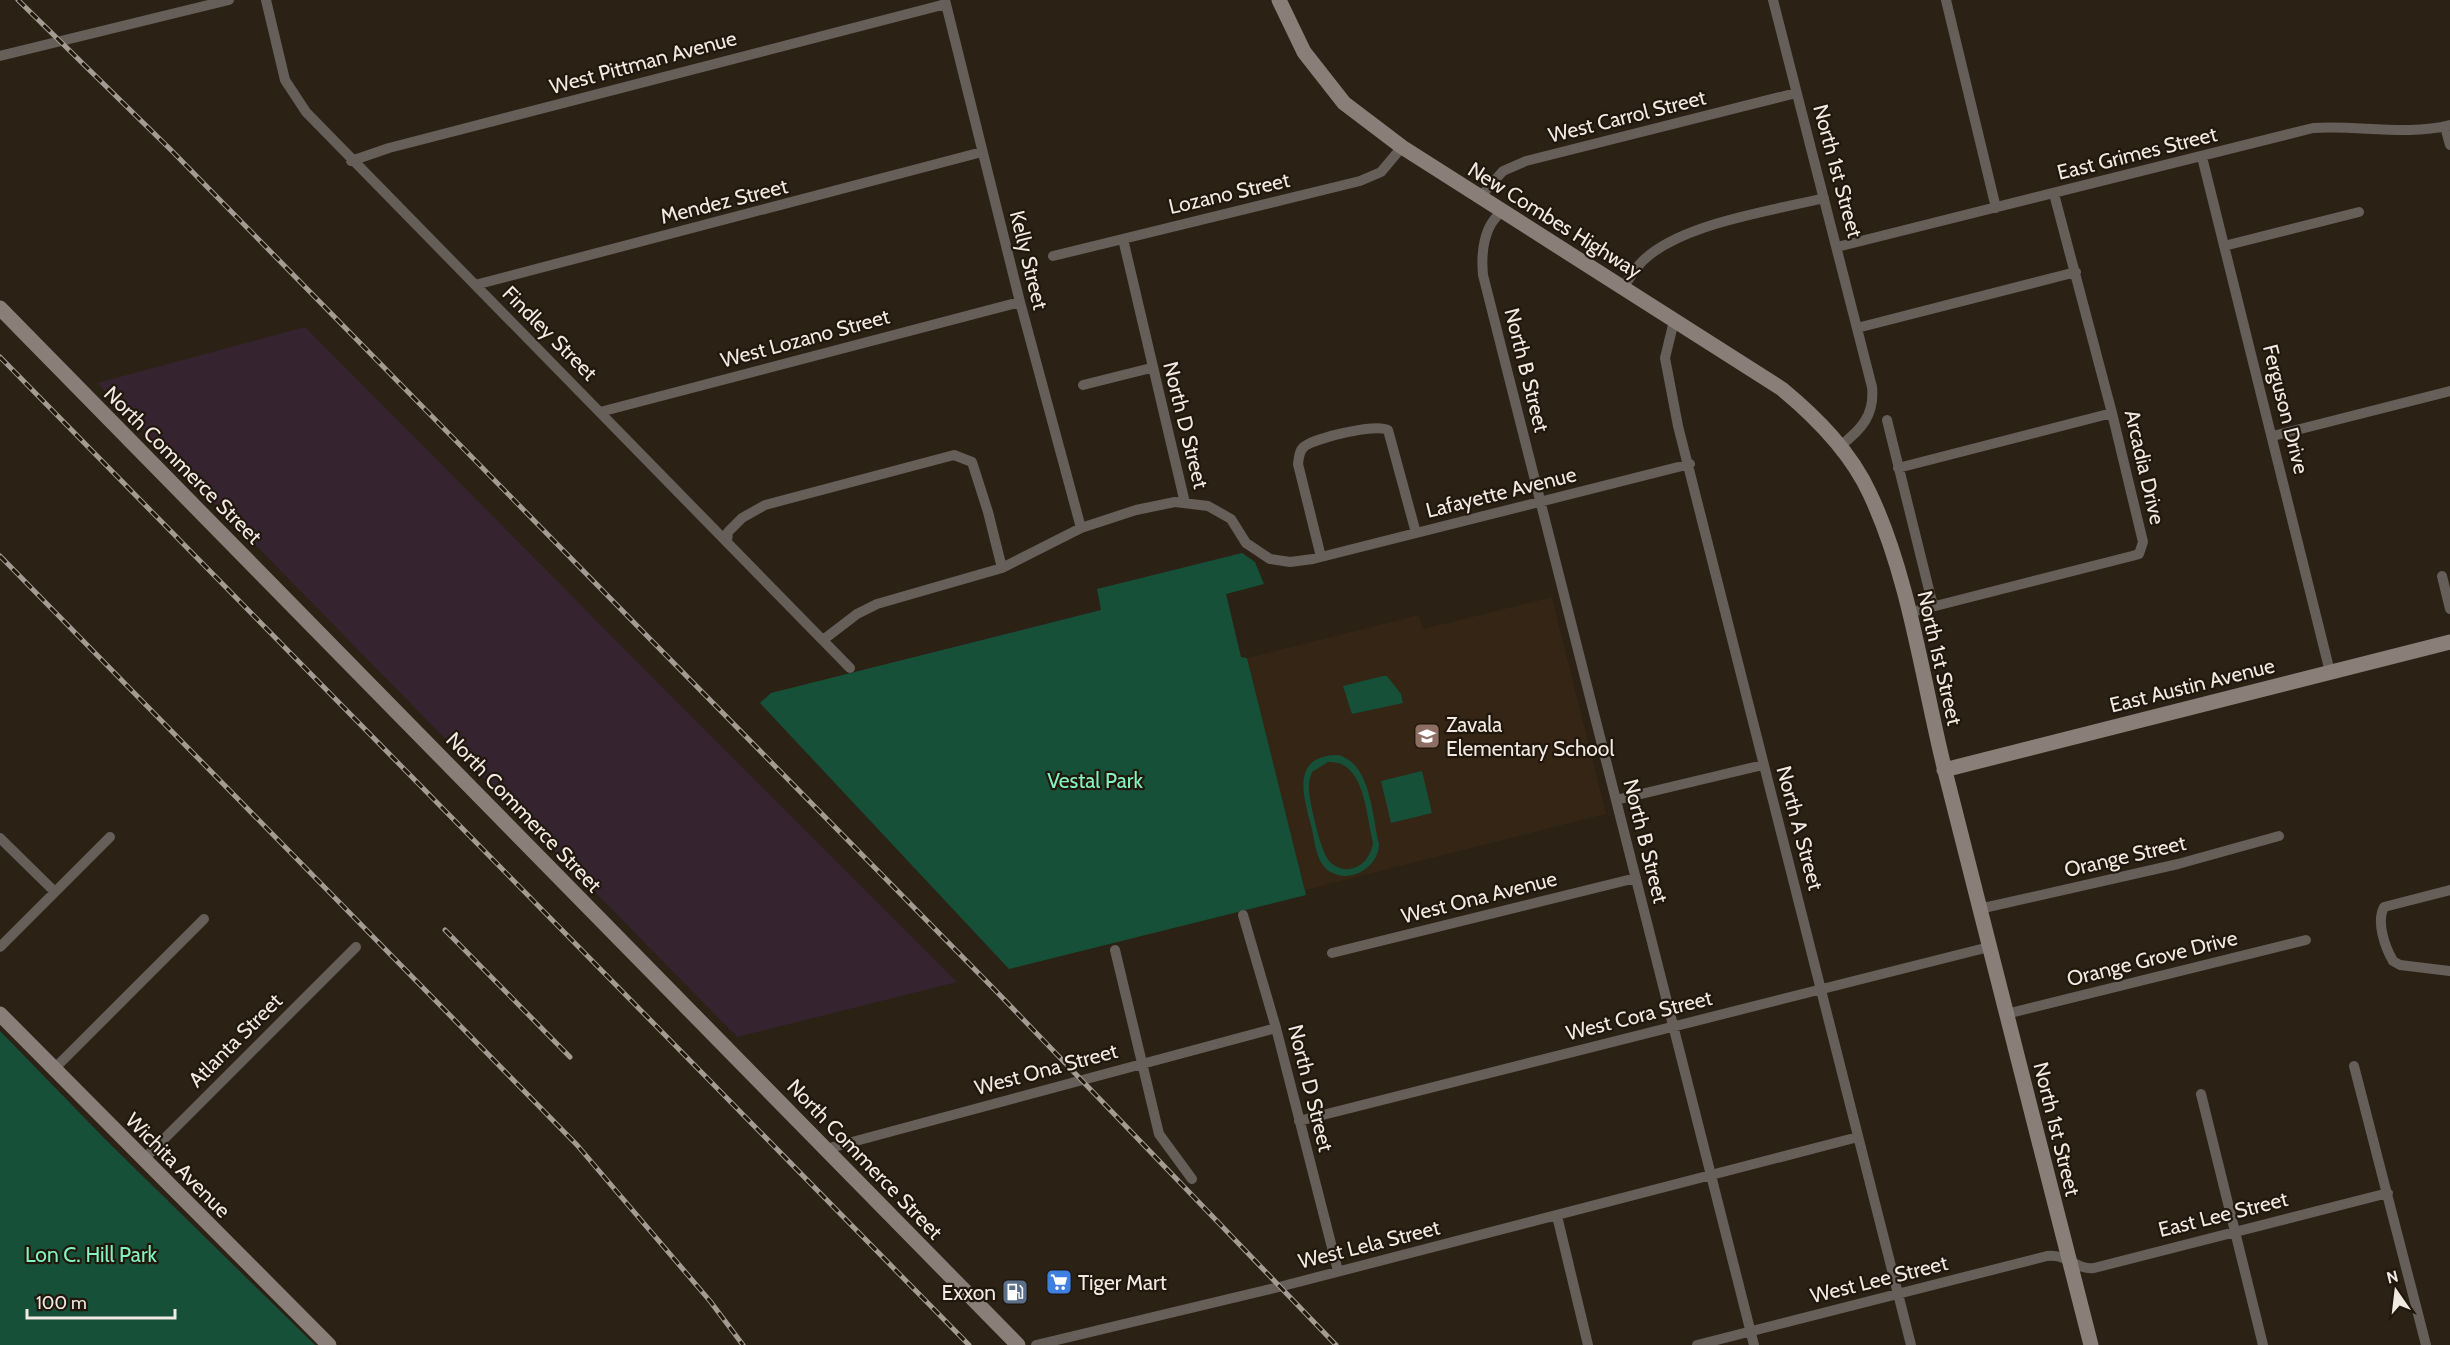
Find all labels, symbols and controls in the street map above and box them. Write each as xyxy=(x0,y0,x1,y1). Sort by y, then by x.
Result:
street label: West Pittman Avenue xyxy=(547,25,739,99)
street label: West Carrol Street xyxy=(1546,84,1708,148)
street label: North 1st Street xyxy=(1808,102,1868,240)
street label: East Grimes Street xyxy=(2054,121,2220,185)
street label: New Combes Highway xyxy=(1464,156,1647,284)
street label: Lozano Street xyxy=(1166,167,1292,219)
street label: Mendez Street xyxy=(658,173,790,229)
street label: Kelly Street xyxy=(1005,208,1053,312)
street label: Findley Street xyxy=(498,281,602,385)
street label: West Lozano Street xyxy=(718,303,892,373)
street label: North B Street xyxy=(1499,305,1555,435)
street label: Ferguson Drive xyxy=(2258,342,2314,477)
street label: North D Street xyxy=(1158,359,1214,491)
street label: North Commerce Street xyxy=(99,381,267,549)
street label: Arcadia Drive xyxy=(2120,407,2170,527)
street label: Lafayette Avenue xyxy=(1423,461,1579,523)
street label: North 1st Street xyxy=(1912,588,1968,728)
street label: East Austin Avenue xyxy=(2107,652,2277,718)
place label: Zavala Elementary School xyxy=(1446,712,1614,761)
school or university icon: Zavala Elementary School xyxy=(1412,721,1442,751)
street label: North Commerce Street xyxy=(441,727,607,897)
street label: North A Street xyxy=(1771,763,1829,893)
park label: Vestal Park xyxy=(1047,768,1143,793)
street label: North B Street xyxy=(1618,776,1674,906)
street label: Orange Street xyxy=(2062,830,2188,882)
street label: West Ona Avenue xyxy=(1399,866,1560,928)
street label: Orange Grove Drive xyxy=(2064,925,2240,991)
street label: West Cora Street xyxy=(1563,985,1715,1045)
street label: Atlanta Street xyxy=(183,988,287,1092)
street label: North D Street xyxy=(1283,1022,1339,1154)
street label: West Ona Street xyxy=(972,1038,1120,1100)
street label: North 1st Street xyxy=(2028,1059,2086,1199)
street label: North Commerce Street xyxy=(782,1074,948,1244)
street label: Wichita Avenue xyxy=(120,1107,236,1223)
street label: East Lee Street xyxy=(2156,1186,2290,1242)
street label: West Lela Street xyxy=(1296,1214,1442,1274)
park label: Lon C. Hill Park xyxy=(25,1242,158,1267)
street label: West Lee Street xyxy=(1808,1250,1950,1308)
north arrow xyxy=(2366,1261,2426,1321)
text: N xyxy=(2385,1266,2400,1288)
supermarket icon: Tiger Mart xyxy=(1044,1267,1074,1297)
place label: Tiger Mart xyxy=(1078,1270,1167,1295)
fuel station icon: Exxon xyxy=(1000,1277,1030,1307)
place label: Exxon xyxy=(942,1280,996,1305)
scale bar xyxy=(27,1282,176,1320)
text: 100 m xyxy=(36,1292,87,1314)

